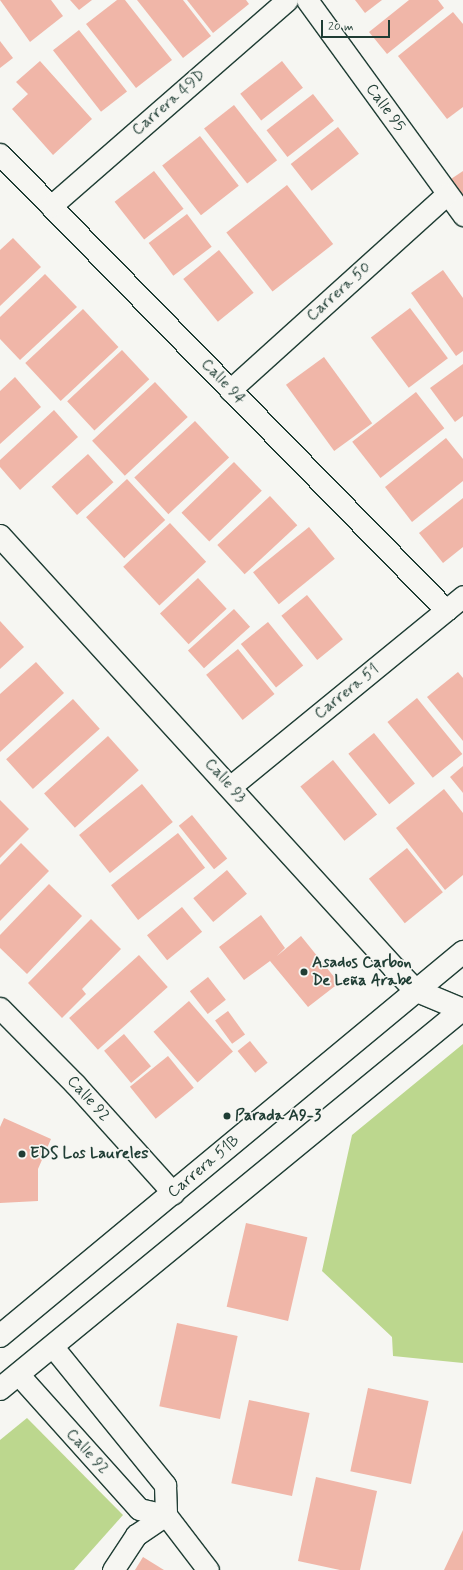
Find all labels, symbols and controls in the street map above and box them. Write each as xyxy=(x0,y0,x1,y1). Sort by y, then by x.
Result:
scale bar xyxy=(323,12,392,38)
text: 20 m xyxy=(328,19,354,35)
street label: Carrera 49D xyxy=(128,66,210,140)
street label: Calle 95 xyxy=(361,80,409,136)
street label: Carrera 50 xyxy=(303,258,375,326)
street label: Calle 94 xyxy=(197,355,249,409)
street label: Carrera 51 xyxy=(311,660,383,724)
street label: Calle 93 xyxy=(200,755,250,807)
place label: Asados Carbon De Leña Arabe xyxy=(312,953,413,991)
marker: Asados Carbon De Leña Arabe xyxy=(299,967,309,977)
street label: Calle 92 xyxy=(62,1072,114,1126)
place label: Parada A9-3 xyxy=(235,1106,321,1126)
marker: Parada A9-3 xyxy=(222,1111,232,1121)
street label: Carrera 51B xyxy=(164,1131,244,1203)
place label: EDS Los Laureles xyxy=(30,1144,146,1164)
marker: EDS Los Laureles xyxy=(17,1149,27,1159)
street label: Calle 92 xyxy=(61,1425,113,1479)

